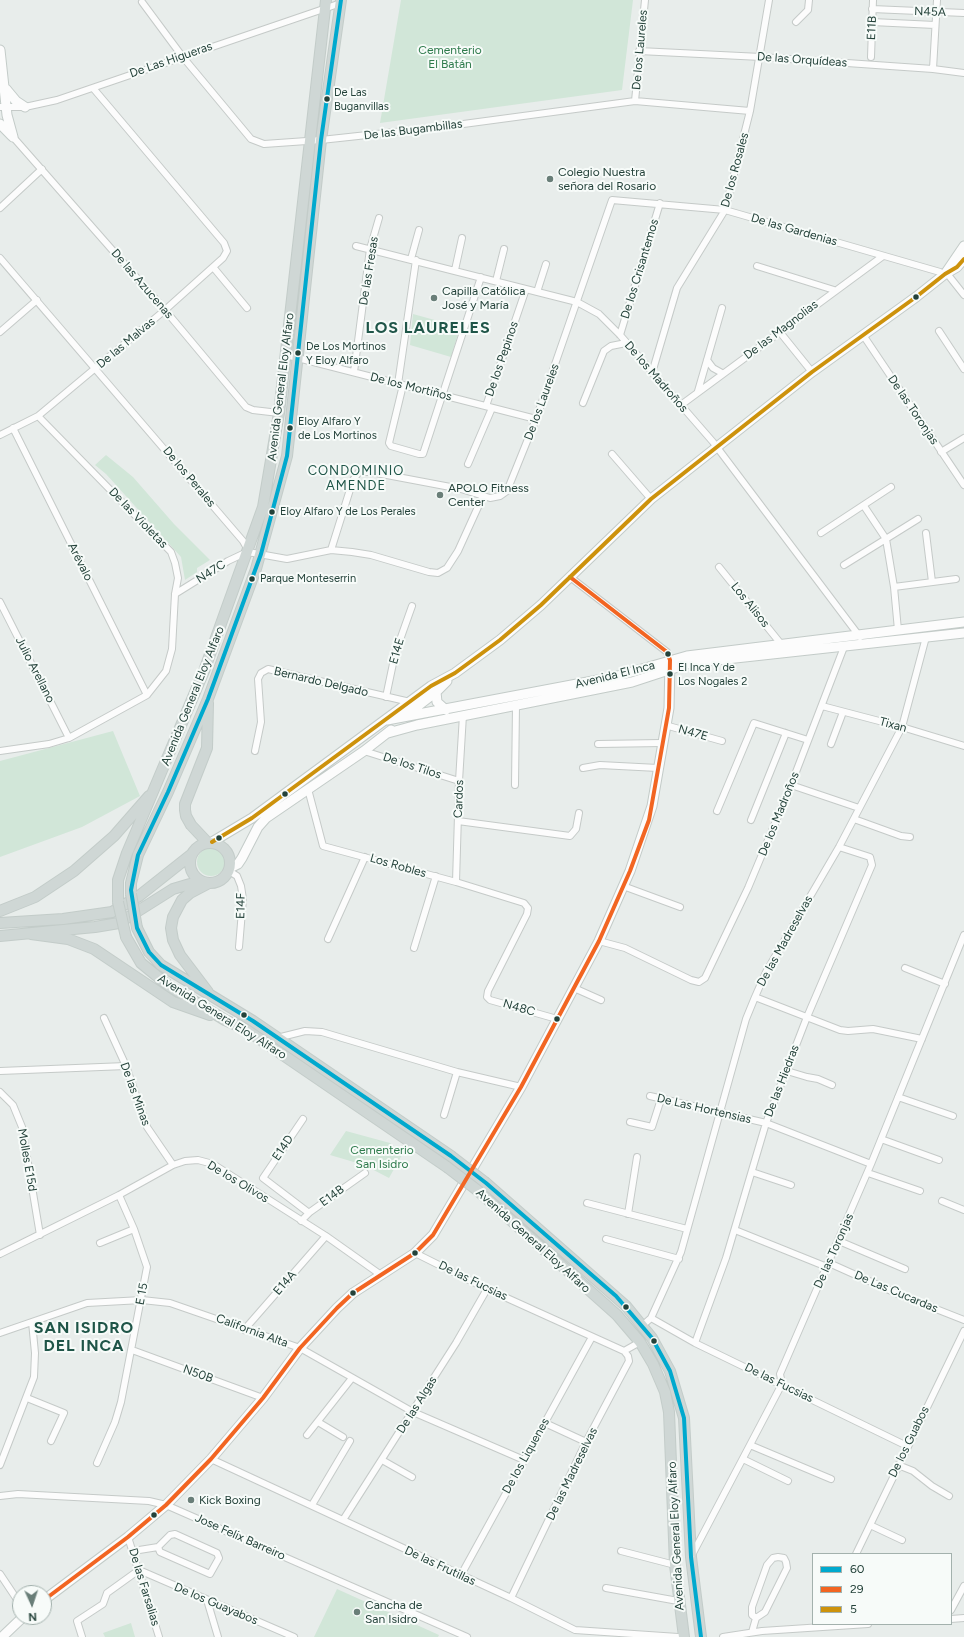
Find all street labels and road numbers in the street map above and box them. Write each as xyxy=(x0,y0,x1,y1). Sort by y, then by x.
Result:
street label: N45A xyxy=(914,4,946,20)
street label: De los Laureles xyxy=(629,9,651,91)
street label: E11B xyxy=(864,16,880,40)
street label: De Las Higueras xyxy=(128,39,214,81)
street label: De las Orquídeas xyxy=(757,50,847,70)
street label: De las Bugambillas xyxy=(363,117,463,143)
street label: De los Rosales xyxy=(718,131,752,209)
street label: De las Gardenias xyxy=(749,211,839,249)
street label: De los Crisantemos xyxy=(618,217,662,321)
street label: De las Fresas xyxy=(356,236,382,306)
street label: De las Azucenas xyxy=(108,246,176,322)
street label: De las Magnolias xyxy=(741,297,821,363)
street label: Avenida General Eloy Alfaro xyxy=(265,312,297,462)
street label: De las Malvas xyxy=(94,314,158,372)
street label: De los Pepinos xyxy=(482,320,522,398)
street label: De los Madroños xyxy=(621,339,691,415)
street label: De los Laureles xyxy=(521,362,563,442)
street label: De los Mortiños xyxy=(369,370,453,404)
street label: De las Toronjas xyxy=(884,373,942,447)
street label: De los Perales xyxy=(160,444,218,510)
street label: De las Violetas xyxy=(106,485,170,551)
street label: Arévalo xyxy=(64,541,96,583)
street label: N47C xyxy=(194,557,228,587)
street label: Los Alisos xyxy=(728,580,772,630)
street label: Avenida General Eloy Alfaro xyxy=(158,624,228,768)
street label: Julio Arellano xyxy=(12,635,58,705)
street label: E14E xyxy=(386,636,408,666)
street label: Avenida El Inca xyxy=(574,658,656,692)
street label: Bernardo Delgado xyxy=(272,664,370,700)
street label: Tixan xyxy=(878,714,908,736)
street label: N47E xyxy=(676,722,710,744)
street label: De los Tilos xyxy=(381,750,443,782)
street label: De los Madroños xyxy=(756,770,802,858)
street label: Cardos xyxy=(451,780,467,818)
street label: Los Robles xyxy=(368,851,428,881)
street label: E14F xyxy=(234,893,248,919)
street label: De las Madreselvas xyxy=(754,893,816,989)
street label: Avenida General Eloy Alfaro xyxy=(155,971,289,1063)
street label: N48C xyxy=(501,997,537,1019)
street label: De las Hiedras xyxy=(762,1043,802,1119)
street label: De las Minas xyxy=(117,1060,153,1128)
street label: De Las Hortensias xyxy=(655,1091,753,1127)
street label: Molles E15d xyxy=(14,1127,40,1193)
street label: E14D xyxy=(269,1132,297,1164)
street label: De los Olivos xyxy=(205,1158,271,1206)
street label: E14B xyxy=(317,1182,347,1210)
street label: Avenida General Eloy Alfaro xyxy=(473,1186,593,1296)
street label: De las Toronjas xyxy=(811,1211,857,1291)
street label: De las Fucsias xyxy=(436,1258,510,1304)
street label: E14A xyxy=(271,1268,299,1298)
street label: De Las Cucardas xyxy=(852,1268,940,1316)
street label: E 15 xyxy=(133,1282,151,1306)
street label: California Alta xyxy=(214,1311,290,1351)
street label: De las Fucsias xyxy=(742,1360,816,1406)
street label: N50B xyxy=(181,1362,215,1386)
street label: De las Algas xyxy=(394,1374,440,1436)
street label: De los Guabos xyxy=(886,1404,932,1480)
street label: De los Liquenes xyxy=(499,1416,553,1496)
street label: De las Madreselvas xyxy=(543,1425,601,1523)
street label: Avenida General Eloy Alfaro xyxy=(665,1461,687,1611)
street label: Jose Felix Barreiro xyxy=(193,1511,287,1563)
street label: De las Frutillas xyxy=(402,1543,478,1589)
street label: De las Farsalias xyxy=(125,1546,163,1628)
street label: De los Guayabos xyxy=(172,1580,260,1628)

